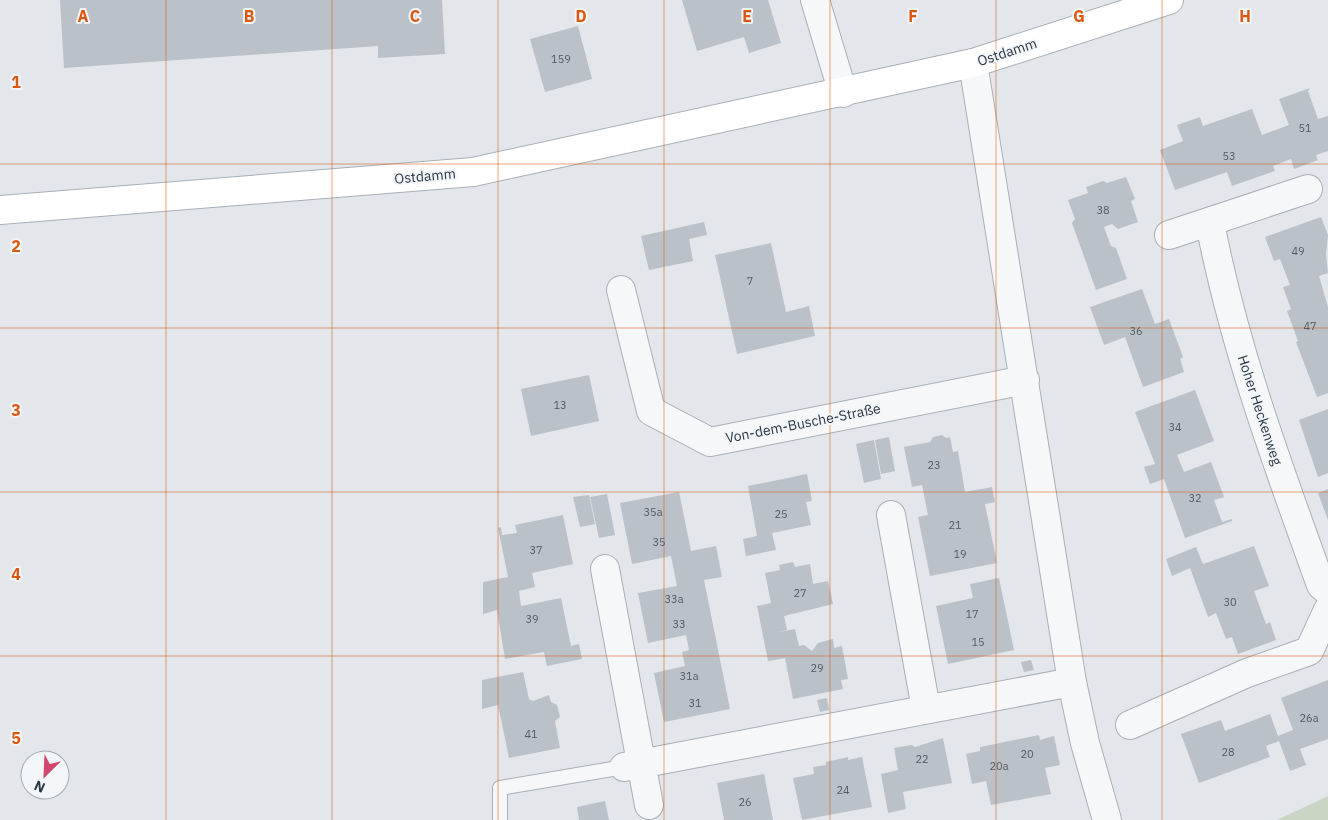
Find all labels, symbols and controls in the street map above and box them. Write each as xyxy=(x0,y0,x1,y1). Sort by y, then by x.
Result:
text: A xyxy=(78,6,89,26)
text: B xyxy=(244,6,255,26)
text: C xyxy=(410,6,420,26)
text: D xyxy=(575,6,587,26)
text: E xyxy=(742,6,752,26)
text: F xyxy=(908,6,918,26)
text: G xyxy=(1073,6,1085,26)
text: H xyxy=(1239,6,1251,26)
street label: Ostdamm xyxy=(975,34,1039,70)
house number: 159 xyxy=(551,52,571,66)
text: 1 xyxy=(11,72,21,92)
house number: 51 xyxy=(1298,121,1312,135)
house number: 53 xyxy=(1222,149,1236,163)
street label: Ostdamm xyxy=(394,164,456,188)
house number: 38 xyxy=(1096,203,1110,217)
text: 2 xyxy=(11,236,21,256)
house number: 49 xyxy=(1291,244,1305,258)
house number: 7 xyxy=(747,274,753,288)
house number: 47 xyxy=(1303,319,1317,333)
house number: 36 xyxy=(1129,324,1143,338)
street label: Hoher Heckenweg xyxy=(1234,353,1287,468)
house number: 13 xyxy=(553,398,567,412)
street label: Von-dem-Busche-Straße xyxy=(724,399,882,447)
text: 3 xyxy=(11,400,21,420)
house number: 34 xyxy=(1168,420,1182,434)
house number: 23 xyxy=(927,458,941,472)
house number: 32 xyxy=(1188,491,1202,505)
house number: 35a xyxy=(643,505,663,519)
house number: 25 xyxy=(774,507,788,521)
house number: 21 xyxy=(948,518,962,532)
house number: 35 xyxy=(652,535,666,549)
house number: 37 xyxy=(529,543,543,557)
house number: 19 xyxy=(953,547,967,561)
text: 4 xyxy=(11,564,21,584)
house number: 27 xyxy=(793,586,807,600)
house number: 33a xyxy=(664,592,684,606)
house number: 30 xyxy=(1223,595,1237,609)
house number: 17 xyxy=(965,607,979,621)
house number: 39 xyxy=(525,612,539,626)
house number: 33 xyxy=(672,617,686,631)
house number: 15 xyxy=(971,635,985,649)
house number: 29 xyxy=(810,661,824,675)
house number: 31a xyxy=(679,669,699,683)
house number: 31 xyxy=(688,696,702,710)
house number: 26a xyxy=(1299,711,1319,725)
house number: 41 xyxy=(524,727,538,741)
text: 5 xyxy=(11,728,21,748)
house number: 28 xyxy=(1221,745,1235,759)
house number: 20 xyxy=(1020,747,1034,761)
north arrow xyxy=(20,750,70,800)
house number: 22 xyxy=(915,752,929,766)
house number: 20a xyxy=(989,759,1009,773)
text: N xyxy=(31,777,48,797)
house number: 24 xyxy=(836,783,850,797)
house number: 26 xyxy=(738,795,752,809)

